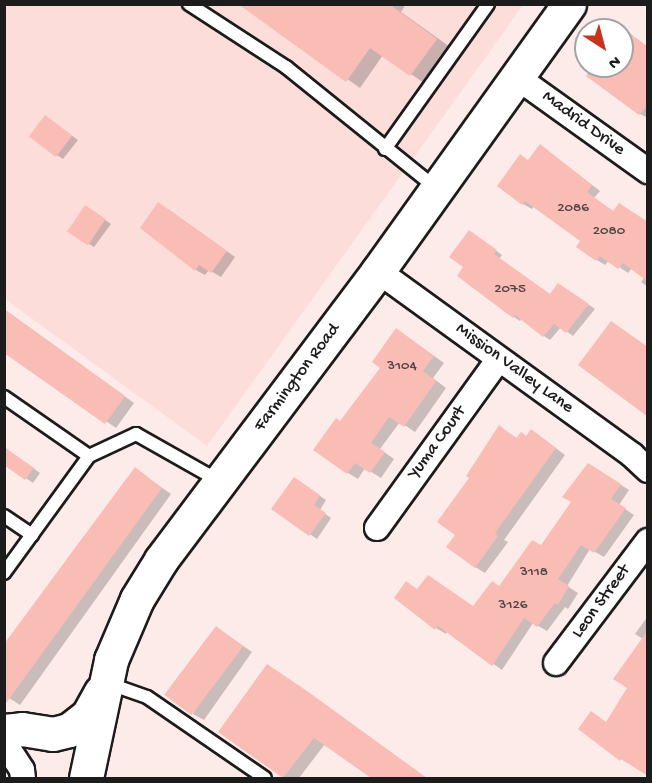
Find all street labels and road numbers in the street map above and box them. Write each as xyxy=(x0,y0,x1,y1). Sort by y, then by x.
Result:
street label: Madrid Drive xyxy=(537,87,629,161)
street label: Mission Valley Lane xyxy=(451,319,577,419)
street label: Farmington Road xyxy=(250,320,346,436)
street label: Yuma Court xyxy=(404,402,472,484)
street label: Leon Street xyxy=(568,561,636,643)

